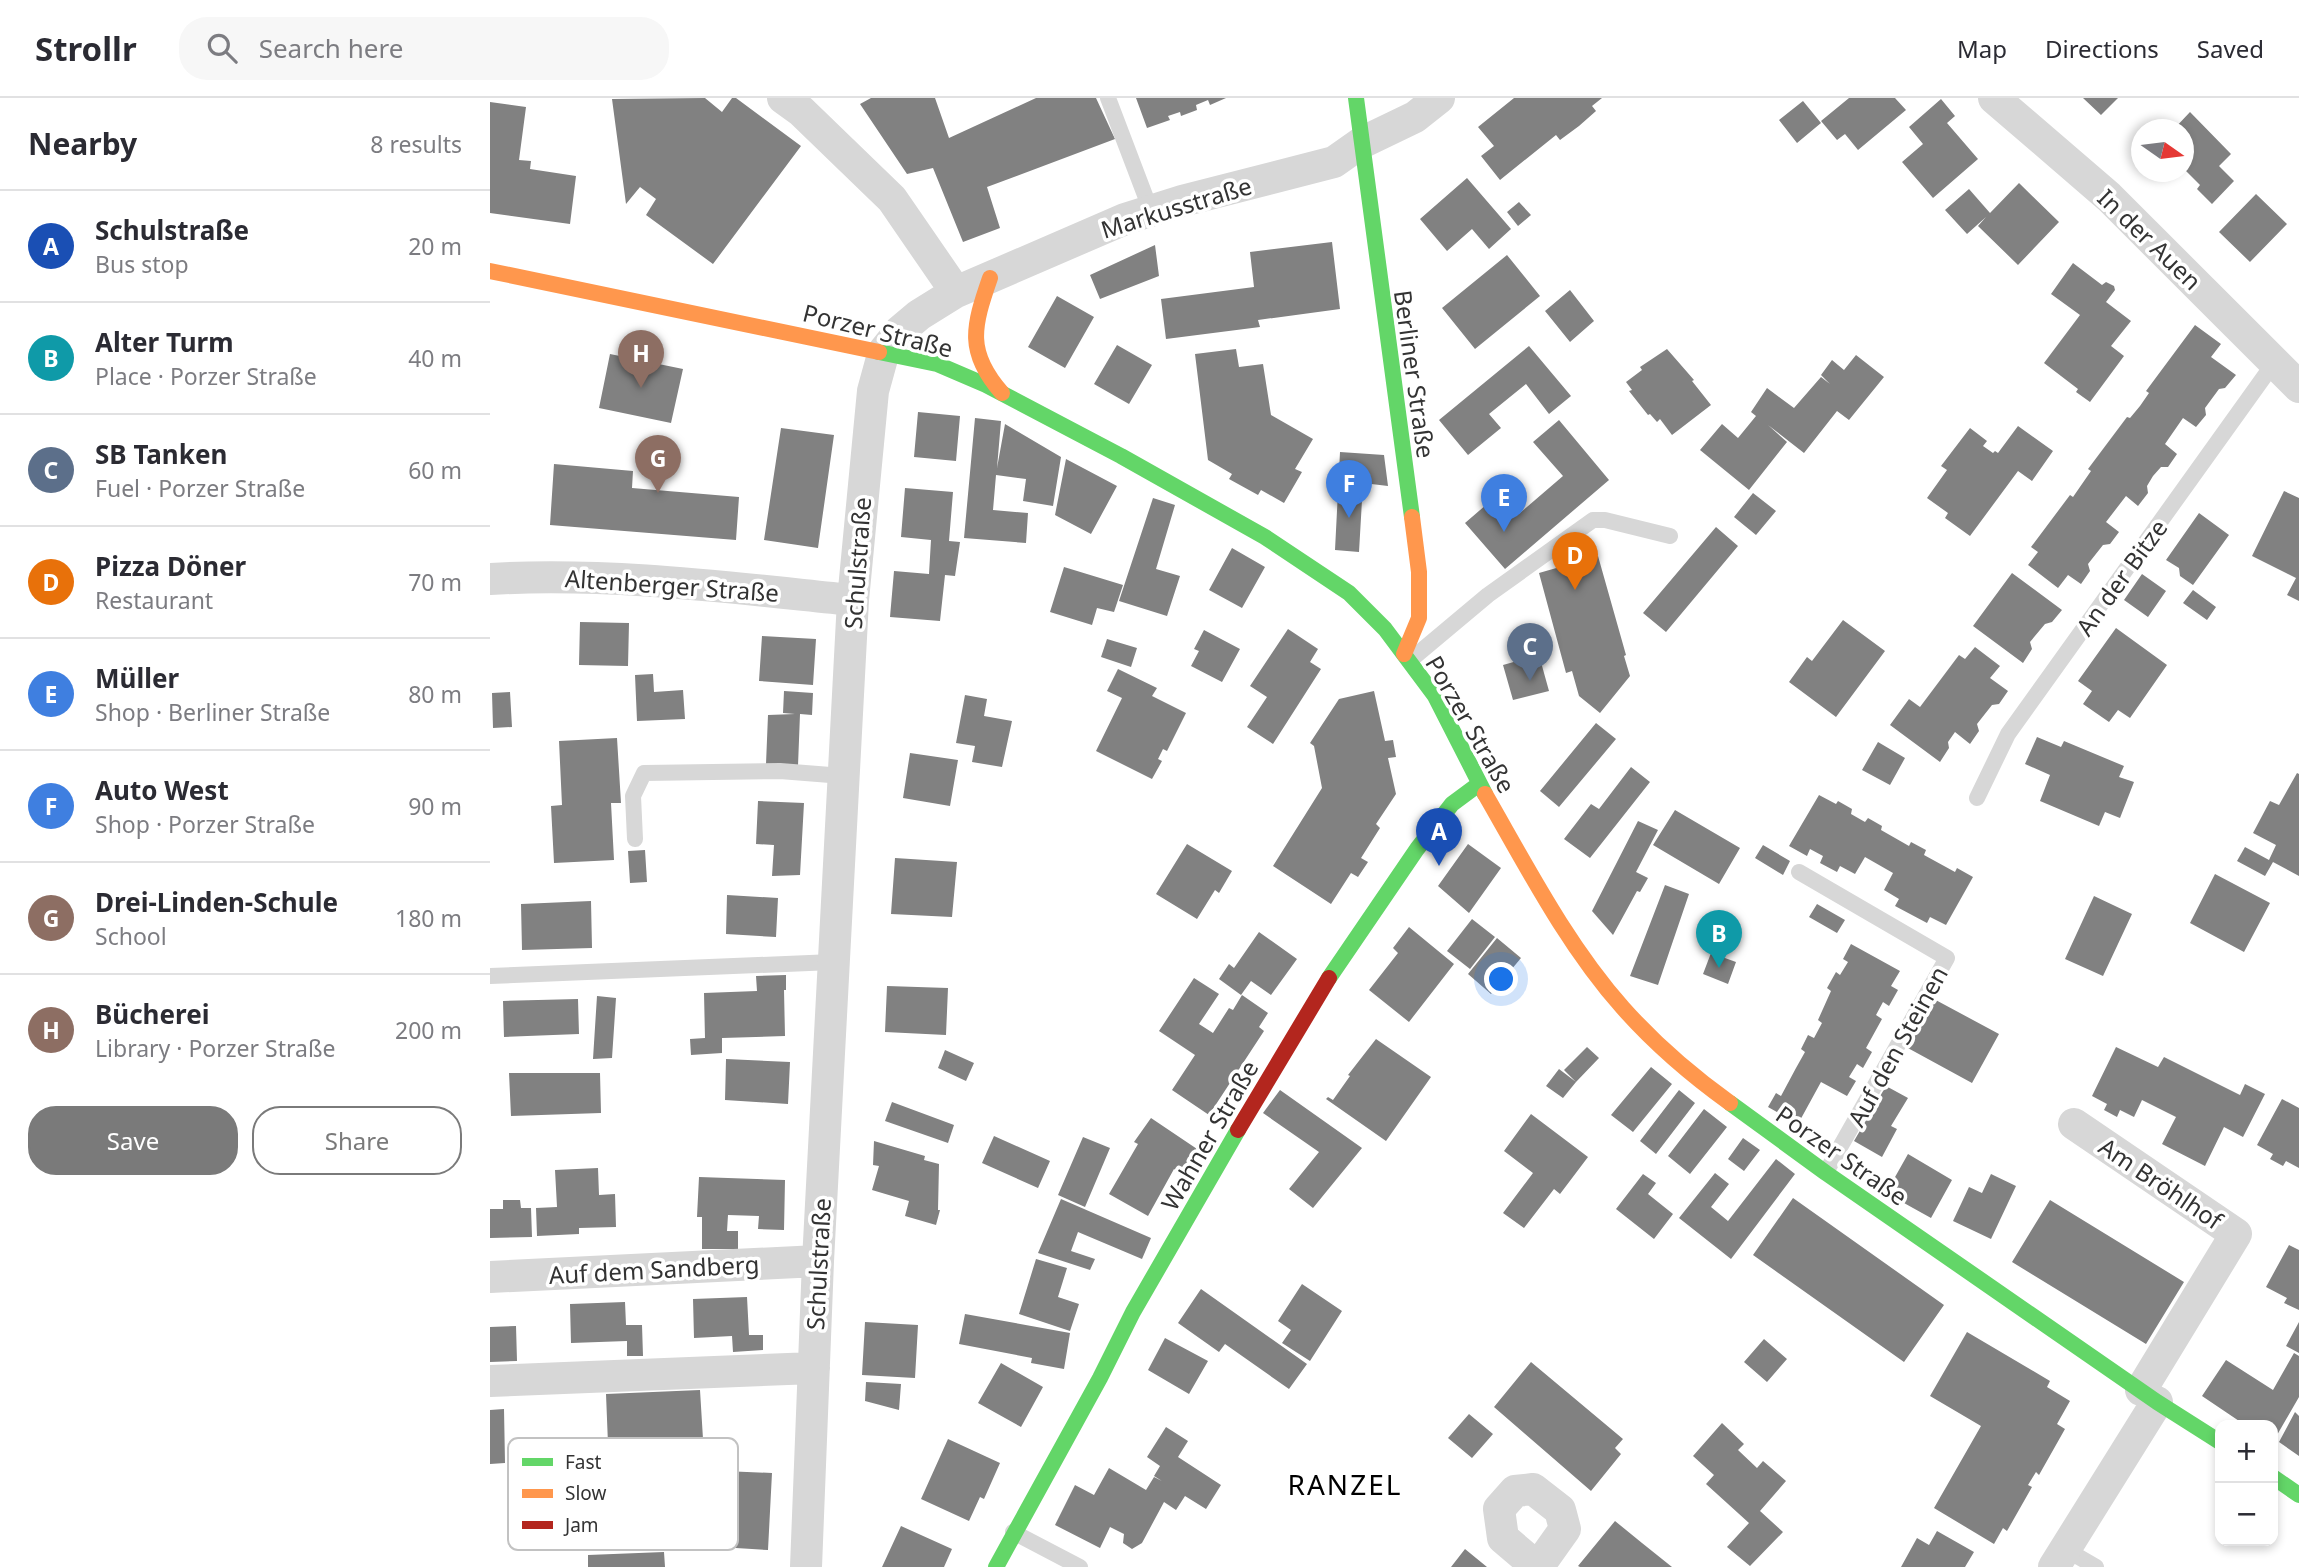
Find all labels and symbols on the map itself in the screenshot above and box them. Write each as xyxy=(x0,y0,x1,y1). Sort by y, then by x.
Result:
north arrow xyxy=(2131,119,2194,182)
street label: Markusstraße xyxy=(1097,168,1255,246)
street label: In der Auen xyxy=(2091,181,2209,297)
street label: Berliner Straße xyxy=(1387,288,1443,460)
street label: Porzer Straße xyxy=(800,295,956,365)
pin: H xyxy=(618,330,664,388)
pin: G xyxy=(635,435,681,493)
pin: F xyxy=(1326,460,1372,518)
pin: E xyxy=(1481,474,1527,532)
street label: Schulstraße xyxy=(836,496,878,630)
street label: An der Bitze xyxy=(2068,512,2174,642)
pin: D xyxy=(1552,532,1598,590)
street label: Altenberger Straße xyxy=(564,561,780,609)
pin: C xyxy=(1507,623,1553,681)
street label: Porzer Straße xyxy=(1418,649,1524,799)
pin: A xyxy=(1416,808,1462,866)
pin: B xyxy=(1696,910,1742,968)
street label: Auf den Steinen xyxy=(1839,960,1955,1132)
your location xyxy=(1484,962,1518,996)
street label: Wahner Straße xyxy=(1153,1054,1265,1216)
street label: Porzer Straße xyxy=(1770,1098,1914,1212)
street label: Am Bröhlhof xyxy=(2093,1130,2231,1237)
street label: Schulstraße xyxy=(798,1197,838,1331)
street label: Auf dem Sandberg xyxy=(548,1247,760,1291)
legend xyxy=(508,1438,738,1550)
text: Fast xyxy=(565,1449,602,1475)
district label: RANZEL xyxy=(1288,1465,1402,1503)
text: Slow xyxy=(565,1480,606,1506)
text: Jam xyxy=(563,1512,599,1538)

